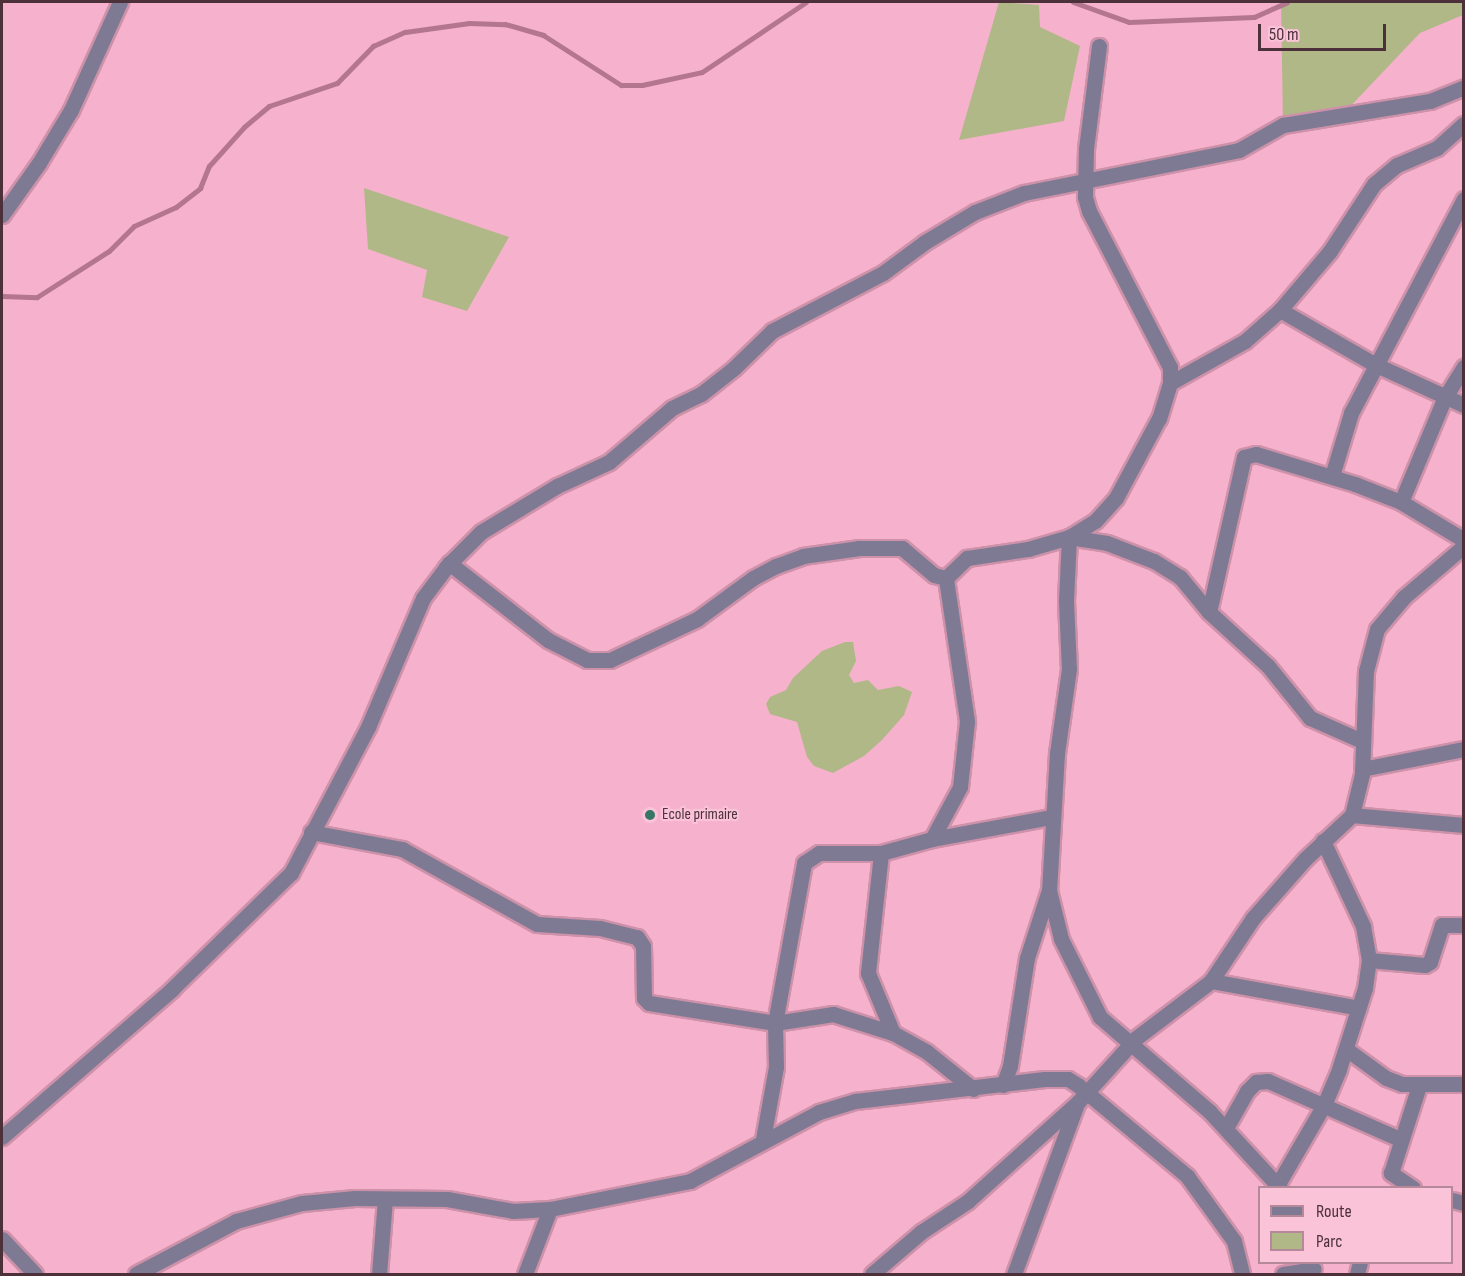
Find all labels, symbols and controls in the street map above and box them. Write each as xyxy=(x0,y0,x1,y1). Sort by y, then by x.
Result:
scale bar xyxy=(1261,12,1388,50)
text: 50 m xyxy=(1269,24,1299,45)
place label: Ecole primaire xyxy=(662,805,738,825)
marker: Ecole primaire xyxy=(643,808,657,822)
legend xyxy=(1258,1186,1453,1264)
text: Route xyxy=(1316,1201,1352,1222)
text: Parc xyxy=(1316,1231,1342,1252)

